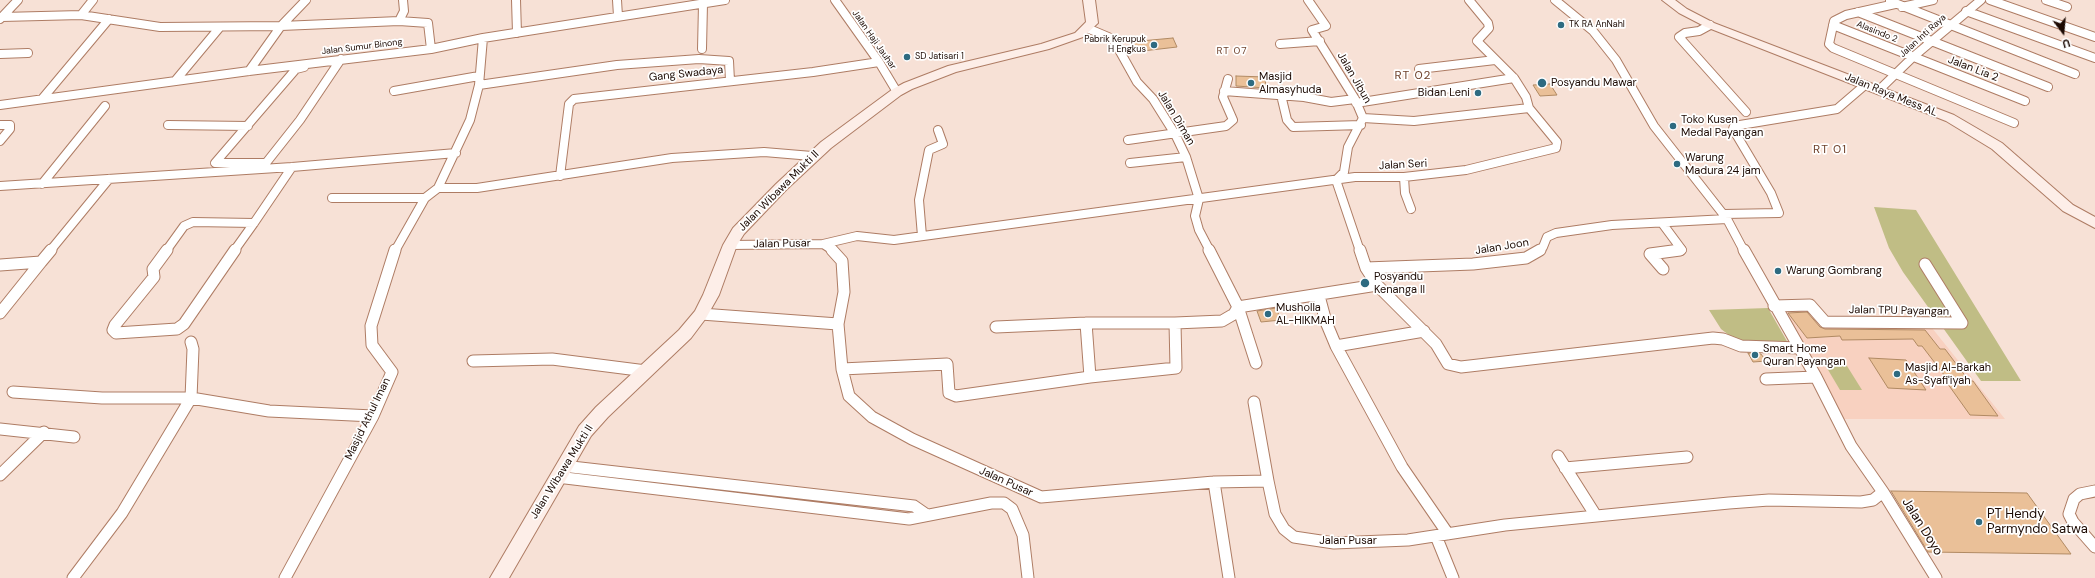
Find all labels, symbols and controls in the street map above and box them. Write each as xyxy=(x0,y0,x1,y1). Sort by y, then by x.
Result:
street label: Jalan Haji Jauhar xyxy=(850,8,898,72)
street label: Jalan Inti Raya xyxy=(1898,12,1948,60)
north arrow xyxy=(2043,12,2083,52)
street label: Alasindo 2 xyxy=(1855,19,1899,45)
marker: TK RA AnNahl xyxy=(1556,20,1566,30)
place label: TK RA AnNahl xyxy=(1569,20,1625,30)
place label: Pabrik Kerupuk H Engkus xyxy=(1084,35,1146,56)
text: U xyxy=(2061,36,2072,51)
street label: Jalan Sumur Binong xyxy=(321,37,403,57)
marker: Pabrik Kerupuk H Engkus xyxy=(1149,40,1159,50)
district label: RT 07 xyxy=(1216,45,1248,57)
street label: Jalan Jibun xyxy=(1334,50,1374,106)
marker: SD Jatisari 1 xyxy=(902,52,912,62)
place label: SD Jatisari 1 xyxy=(915,52,964,62)
street label: Jalan Lia 2 xyxy=(1946,53,2000,85)
street label: Gang Swadaya xyxy=(648,64,724,84)
district label: RT 02 xyxy=(1394,69,1432,83)
place label: Masjid Almasyhuda xyxy=(1259,70,1321,96)
street label: Jalan Raya Mess AL xyxy=(1843,70,1939,120)
place label: Posyandu Mawar xyxy=(1551,76,1636,90)
marker: Posyandu Mawar xyxy=(1536,77,1548,89)
marker: Masjid Almasyhuda xyxy=(1246,78,1256,88)
place label: Bidan Leni xyxy=(1418,86,1470,100)
street label: Jalan Diman xyxy=(1155,88,1197,148)
marker: Bidan Leni xyxy=(1473,88,1483,98)
place label: Toko Kusen Medal Payangan xyxy=(1681,113,1763,139)
marker: Toko Kusen Medal Payangan xyxy=(1668,121,1678,131)
district label: RT 01 xyxy=(1813,143,1847,157)
street label: Jalan Wibawa Mukti II xyxy=(736,148,822,234)
place label: Warung Madura 24 jam xyxy=(1685,151,1761,177)
street label: Jalan Seri xyxy=(1378,157,1428,173)
marker: Warung Madura 24 jam xyxy=(1672,159,1682,169)
street label: Jalan Joon xyxy=(1474,236,1530,258)
street label: Jalan Pusar xyxy=(753,237,811,251)
place label: Warung Gombrang xyxy=(1786,264,1882,278)
marker: Warung Gombrang xyxy=(1773,266,1783,276)
place label: Posyandu Kenanga II xyxy=(1374,270,1425,296)
marker: Posyandu Kenanga II xyxy=(1359,277,1371,289)
place label: Musholla AL-HIKMAH xyxy=(1276,301,1335,327)
street label: Jalan TPU Payangan xyxy=(1849,304,1949,318)
marker: Musholla AL-HIKMAH xyxy=(1263,309,1273,319)
place label: Smart Home Quran Payangan xyxy=(1763,342,1846,368)
marker: Smart Home Quran Payangan xyxy=(1750,350,1760,360)
place label: Masjid Al-Barkah As-Syafi'iyah xyxy=(1905,361,1991,387)
marker: Masjid Al-Barkah As-Syafi'iyah xyxy=(1892,369,1902,379)
street label: Masjid Athul Iman xyxy=(342,376,394,462)
street label: Jalan Wibawa Mukti II xyxy=(528,423,596,521)
street label: Jalan Pusar xyxy=(977,464,1035,500)
street label: Jalan Doyo xyxy=(1898,495,1946,559)
place label: PT Hendy Parmyndo Satwa xyxy=(1987,507,2088,538)
marker: PT Hendy Parmyndo Satwa xyxy=(1974,517,1984,527)
street label: Jalan Pusar xyxy=(1319,534,1377,548)

